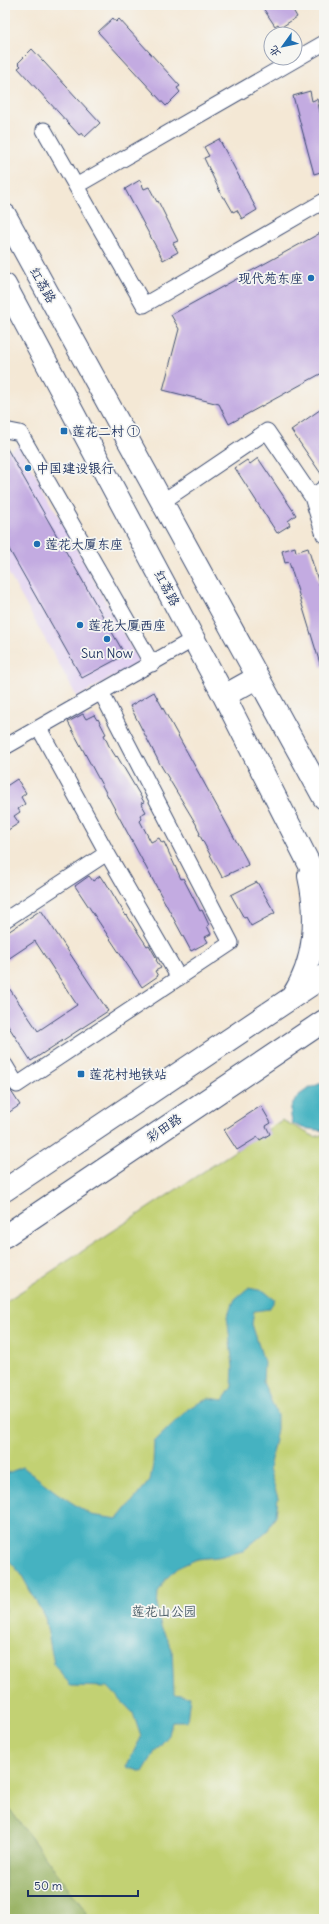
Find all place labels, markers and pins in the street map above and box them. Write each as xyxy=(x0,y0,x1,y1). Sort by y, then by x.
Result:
place label: 现代苑东座 xyxy=(238,270,303,287)
marker: 现代苑东座 xyxy=(306,273,316,283)
place label: 莲花二村 ① xyxy=(72,423,140,440)
marker: 莲花二村 ① xyxy=(59,426,69,436)
place label: 中国建设银行 xyxy=(36,460,114,477)
marker: 中国建设银行 xyxy=(23,463,33,473)
place label: 莲花大厦东座 xyxy=(45,536,123,553)
marker: 莲花大厦东座 xyxy=(32,539,42,549)
place label: 莲花大厦西座 xyxy=(88,617,166,634)
marker: 莲花大厦西座 xyxy=(75,620,85,630)
marker: Sun Now xyxy=(102,634,112,644)
place label: Sun Now xyxy=(81,645,133,662)
place label: 莲花村地铁站 xyxy=(89,1066,167,1083)
marker: 莲花村地铁站 xyxy=(76,1069,86,1079)

